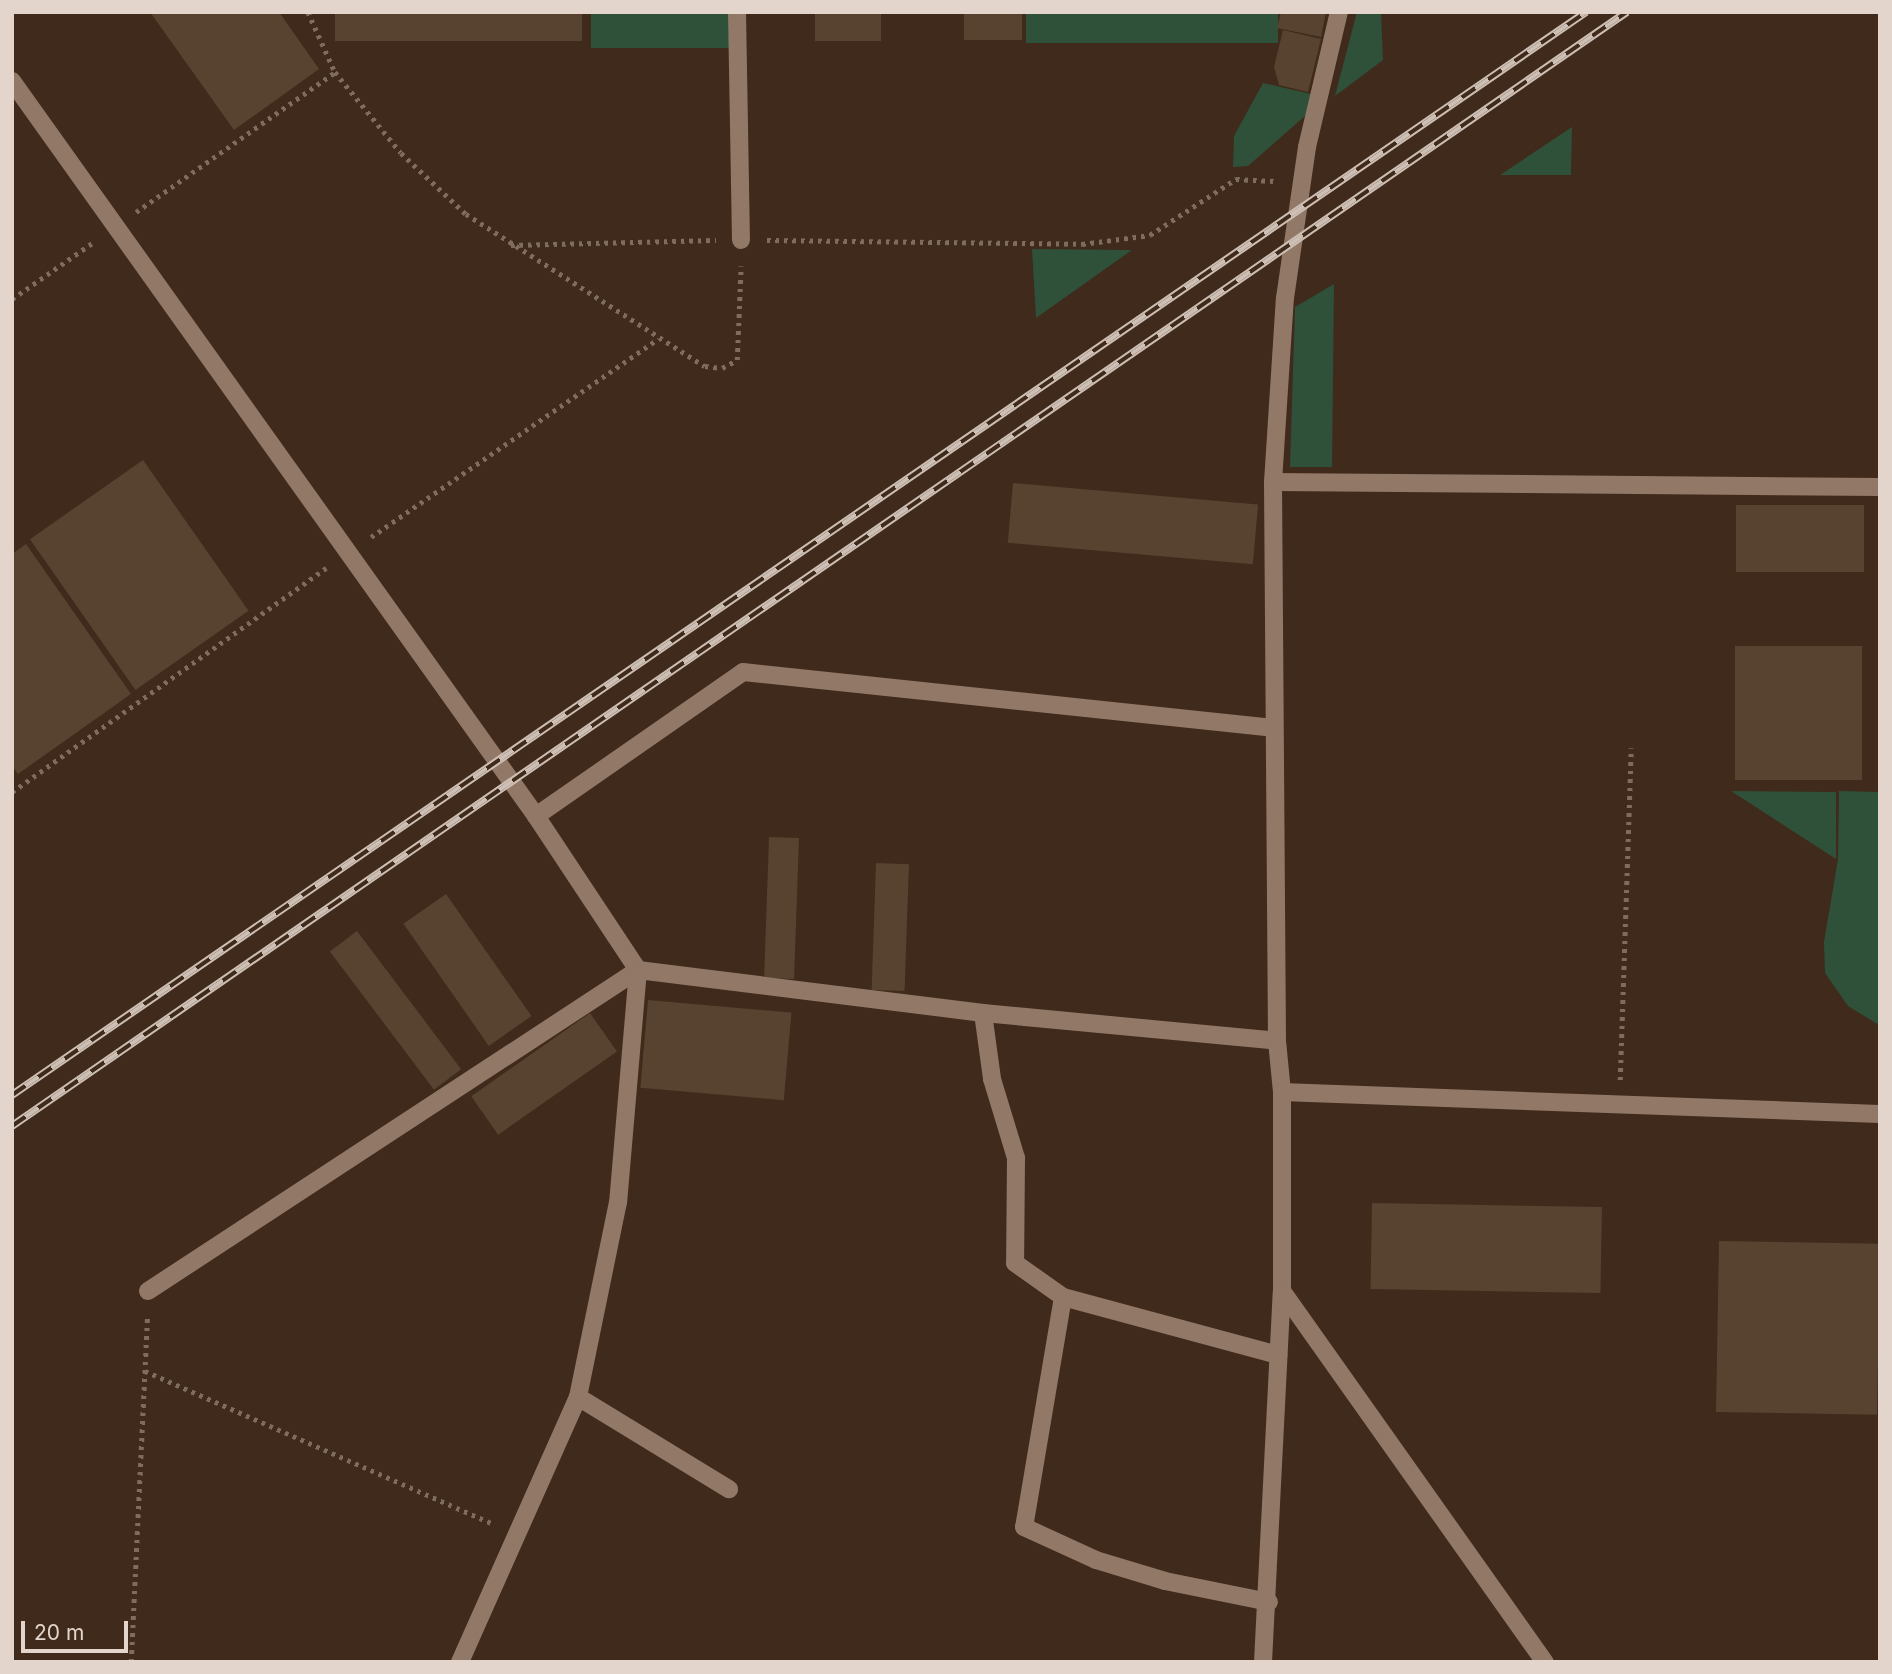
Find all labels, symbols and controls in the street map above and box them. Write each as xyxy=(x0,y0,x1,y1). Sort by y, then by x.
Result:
scale bar xyxy=(24,1608,131,1652)
text: 20 m xyxy=(34,1620,84,1645)

